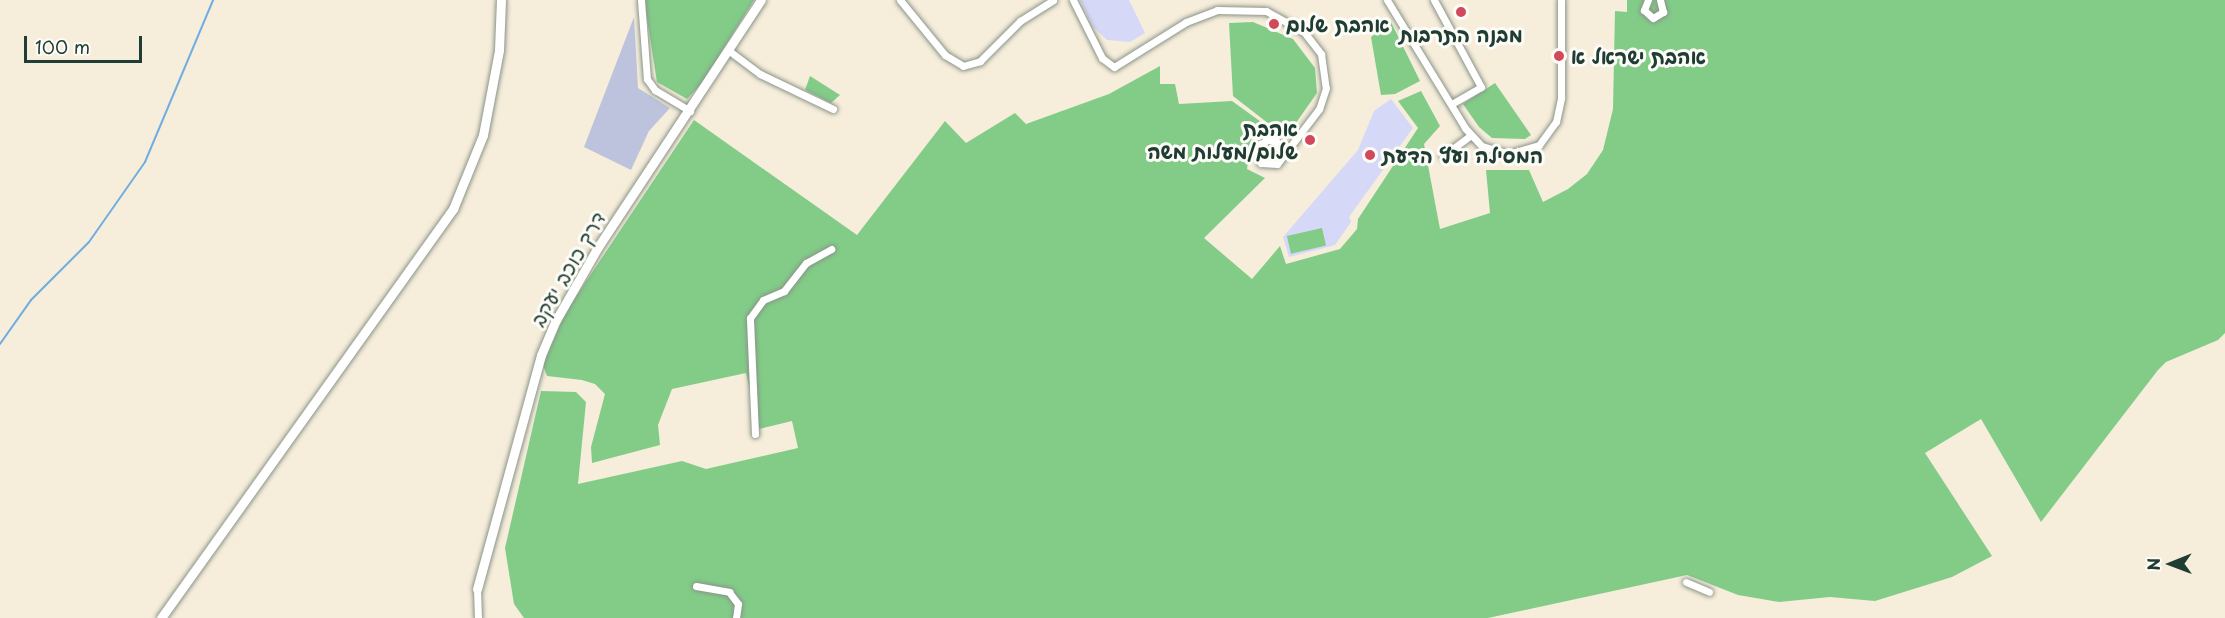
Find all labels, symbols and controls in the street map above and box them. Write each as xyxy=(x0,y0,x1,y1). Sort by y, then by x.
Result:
marker: מבנה התרבות xyxy=(1454,5,1468,19)
place label: אהבת שלום xyxy=(1286,12,1390,36)
marker: אהבת שלום xyxy=(1267,17,1281,31)
place label: מבנה התרבות xyxy=(1399,22,1523,46)
scale bar xyxy=(27,24,146,62)
text: 100 m xyxy=(35,33,90,60)
place label: אהבת ישראל א xyxy=(1571,44,1706,68)
marker: אהבת ישראל א xyxy=(1552,49,1566,63)
place label: אהבת שלום/מעלות משה xyxy=(1147,116,1298,163)
marker: אהבת שלום/מעלות משה xyxy=(1303,133,1317,147)
place label: המסילה ועץ הדעת xyxy=(1382,143,1543,167)
marker: המסילה ועץ הדעת xyxy=(1363,148,1377,162)
street label: דרך כוכב יעקב xyxy=(526,207,610,331)
north arrow xyxy=(2141,534,2201,594)
text: N xyxy=(2141,558,2165,571)

